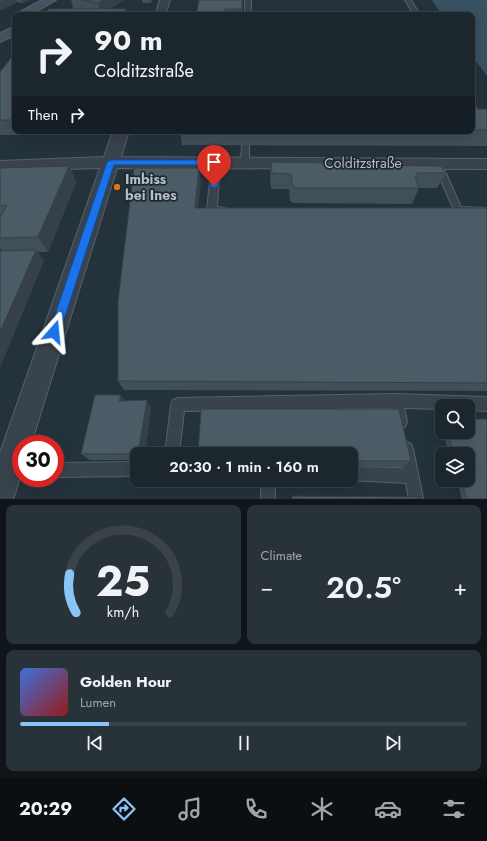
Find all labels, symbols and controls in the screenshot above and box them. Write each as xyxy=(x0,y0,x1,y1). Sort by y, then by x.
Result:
text: 90 m xyxy=(94,20,163,61)
icon: right xyxy=(28,28,80,80)
text: Colditzstraße xyxy=(94,58,194,84)
text: Then xyxy=(28,104,58,126)
icon: right xyxy=(66,104,88,126)
pin xyxy=(197,145,231,186)
icon: arrive xyxy=(203,151,225,173)
street label: Colditzstraße xyxy=(324,153,402,173)
place label: Imbiss bei Ines xyxy=(125,169,177,205)
marker: Imbiss bei Ines xyxy=(112,182,122,192)
position arrow xyxy=(33,311,75,353)
map controls xyxy=(435,399,475,487)
button: search xyxy=(435,399,475,439)
speed limit sign: 30 xyxy=(12,435,64,487)
button: layers xyxy=(435,447,475,487)
text: 20:30 · 1 min · 160 m xyxy=(169,456,319,478)
text: Climate xyxy=(261,546,302,565)
text: 25 xyxy=(96,550,150,611)
text: 20.5° xyxy=(326,566,401,609)
text: − xyxy=(261,571,273,603)
text: + xyxy=(453,571,467,603)
text: km/h xyxy=(107,601,139,621)
text: Golden Hour xyxy=(80,671,172,693)
text: Lumen xyxy=(80,693,116,712)
icon: previous xyxy=(84,732,106,754)
icon: pause xyxy=(233,732,255,754)
icon: next xyxy=(382,732,404,754)
icon: directions xyxy=(110,795,138,823)
icon: music xyxy=(176,795,204,823)
icon: phone xyxy=(242,795,270,823)
icon: climate xyxy=(308,795,336,823)
icon: car xyxy=(374,795,402,823)
icon: filters xyxy=(440,795,468,823)
text: 20:29 xyxy=(19,796,72,822)

